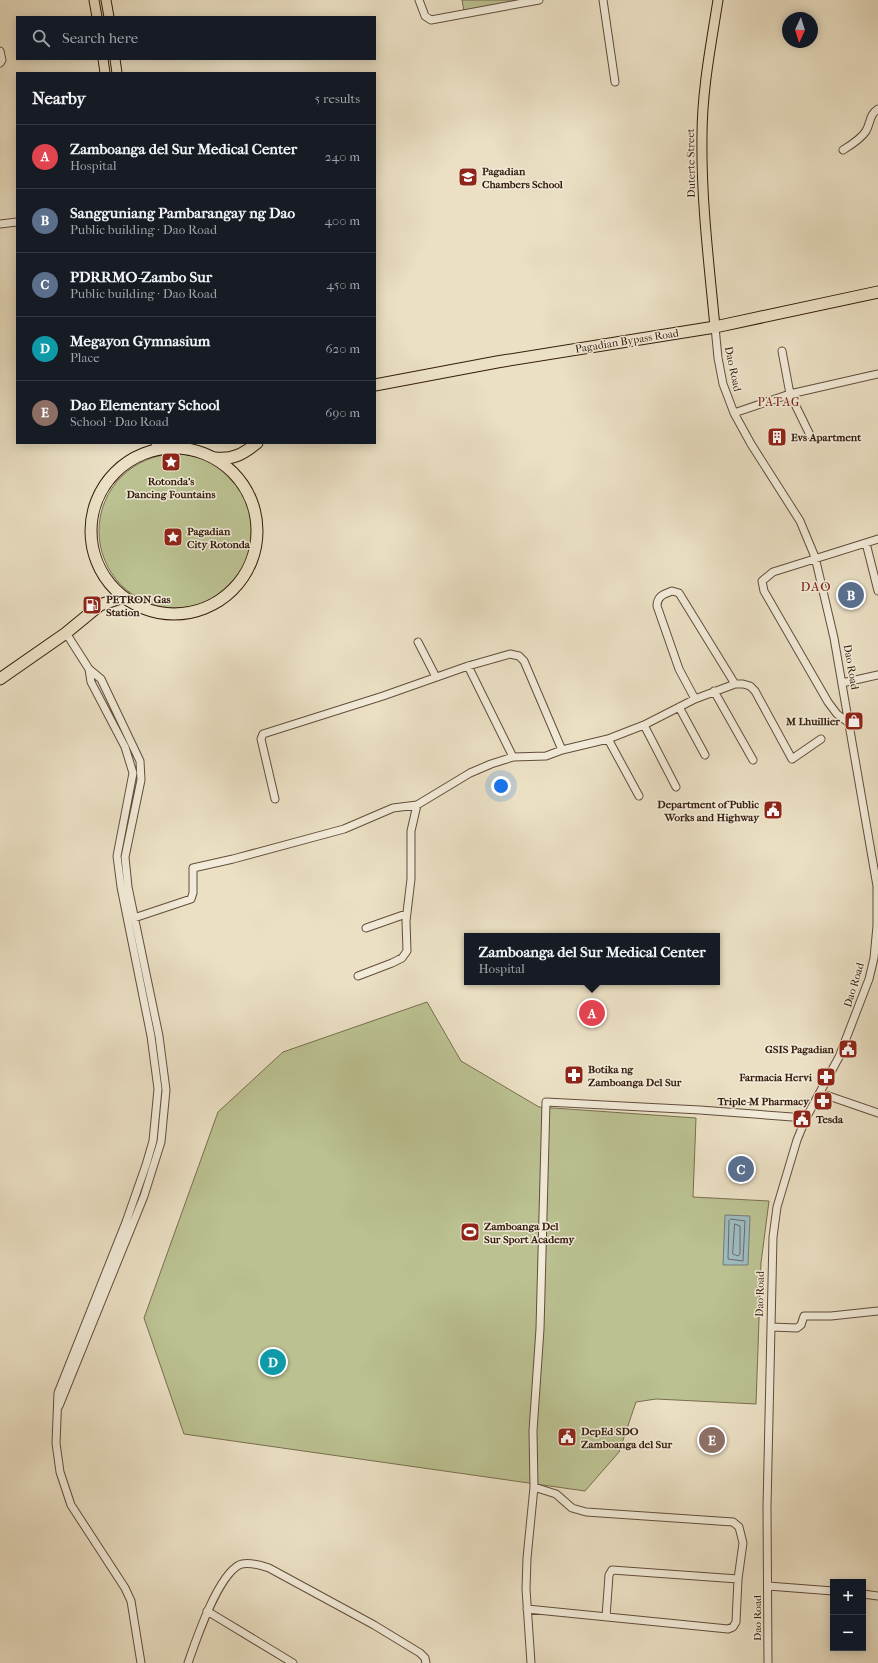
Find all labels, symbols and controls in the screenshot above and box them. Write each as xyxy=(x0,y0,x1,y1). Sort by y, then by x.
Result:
north arrow xyxy=(782,12,818,48)
search box xyxy=(16,16,376,60)
icon: search xyxy=(30,27,52,49)
text: Search here xyxy=(62,29,138,47)
text: Nearby xyxy=(32,88,86,108)
text: 5 results xyxy=(315,91,360,106)
street label: Duterte Street xyxy=(684,128,698,198)
text: Zamboanga del Sur Medical Center xyxy=(70,140,297,158)
text: A xyxy=(41,149,49,164)
text: 240 m xyxy=(325,149,360,164)
text: Hospital xyxy=(70,158,117,173)
place label: Pagadian Chambers School xyxy=(482,165,564,191)
school or university icon: Pagadian Chambers School xyxy=(457,166,479,188)
text: Sangguniang Pambarangay ng Dao xyxy=(70,204,295,222)
text: B xyxy=(41,213,49,228)
text: 400 m xyxy=(324,213,360,228)
text: Public building · Dao Road xyxy=(70,222,217,237)
text: PDRRMO-Zambo Sur xyxy=(70,268,212,286)
text: C xyxy=(41,277,49,292)
text: 450 m xyxy=(326,277,360,292)
text: Public building · Dao Road xyxy=(70,286,217,301)
street label: Pagadian Bypass Road xyxy=(574,326,681,356)
text: Megayon Gymnasium xyxy=(70,332,210,350)
text: D xyxy=(40,341,50,356)
text: 620 m xyxy=(326,341,360,356)
street label: Dao Road xyxy=(722,345,744,394)
text: Place xyxy=(70,350,100,365)
district label: PATAG xyxy=(757,395,801,409)
text: Dao Elementary School xyxy=(70,396,220,414)
text: E xyxy=(41,405,49,420)
text: 690 m xyxy=(325,405,360,420)
text: School · Dao Road xyxy=(70,414,169,429)
building icon: Evs Apartment xyxy=(766,426,788,448)
place label: Evs Apartment xyxy=(791,431,862,444)
place icon: Rotonda's Dancing Fountains xyxy=(160,451,182,473)
place label: Rotonda's Dancing Fountains xyxy=(125,475,216,501)
place label: Pagadian City Rotonda xyxy=(187,525,251,551)
place icon: Pagadian City Rotonda xyxy=(162,526,184,548)
district label: DAO xyxy=(801,579,832,594)
pin: B xyxy=(838,580,864,610)
place label: PETRON Gas Station xyxy=(106,593,171,619)
fuel station icon: PETRON Gas Station xyxy=(81,594,103,616)
street label: Dao Road xyxy=(841,643,862,692)
shop icon: M Lhuillier xyxy=(843,710,865,732)
place label: M Lhuillier xyxy=(785,715,840,728)
your location xyxy=(491,776,511,796)
place label: Department of Public Works and Highway xyxy=(656,798,760,824)
public building icon: Department of Public Works and Highway xyxy=(762,799,784,821)
popup xyxy=(464,933,720,985)
text: Zamboanga del Sur Medical Center xyxy=(478,943,706,961)
street label: Dao Road xyxy=(841,960,867,1009)
text: Hospital xyxy=(478,961,525,976)
pin: A xyxy=(579,998,605,1028)
public building icon: GSIS Pagadian xyxy=(837,1038,859,1060)
place label: GSIS Pagadian xyxy=(765,1043,835,1056)
place label: Botika ng Zamboanga Del Sur xyxy=(588,1063,682,1089)
pharmacy icon: Botika ng Zamboanga Del Sur xyxy=(563,1064,585,1086)
pharmacy icon: Farmacia Hervi xyxy=(815,1066,837,1088)
place label: Farmacia Hervi xyxy=(738,1071,813,1084)
pharmacy icon: Triple-M Pharmacy xyxy=(812,1090,834,1112)
place label: Triple-M Pharmacy xyxy=(716,1095,810,1108)
public building icon: Tesda xyxy=(791,1108,813,1130)
place label: Tesda xyxy=(815,1113,844,1126)
pin: C xyxy=(728,1154,754,1184)
place label: Zamboanga Del Sur Sport Academy xyxy=(484,1220,575,1246)
sports icon: Zamboanga Del Sur Sport Academy xyxy=(459,1221,481,1243)
street label: Dao Road xyxy=(753,1270,767,1317)
pin: D xyxy=(260,1347,286,1377)
place label: DepEd SDO Zamboanga del Sur xyxy=(580,1425,672,1451)
pin: E xyxy=(699,1425,725,1455)
public building icon: DepEd SDO Zamboanga del Sur xyxy=(556,1426,578,1448)
map controls xyxy=(830,1579,866,1651)
button: + xyxy=(830,1579,866,1615)
street label: Dao Road xyxy=(751,1594,764,1641)
button: − xyxy=(830,1615,866,1651)

